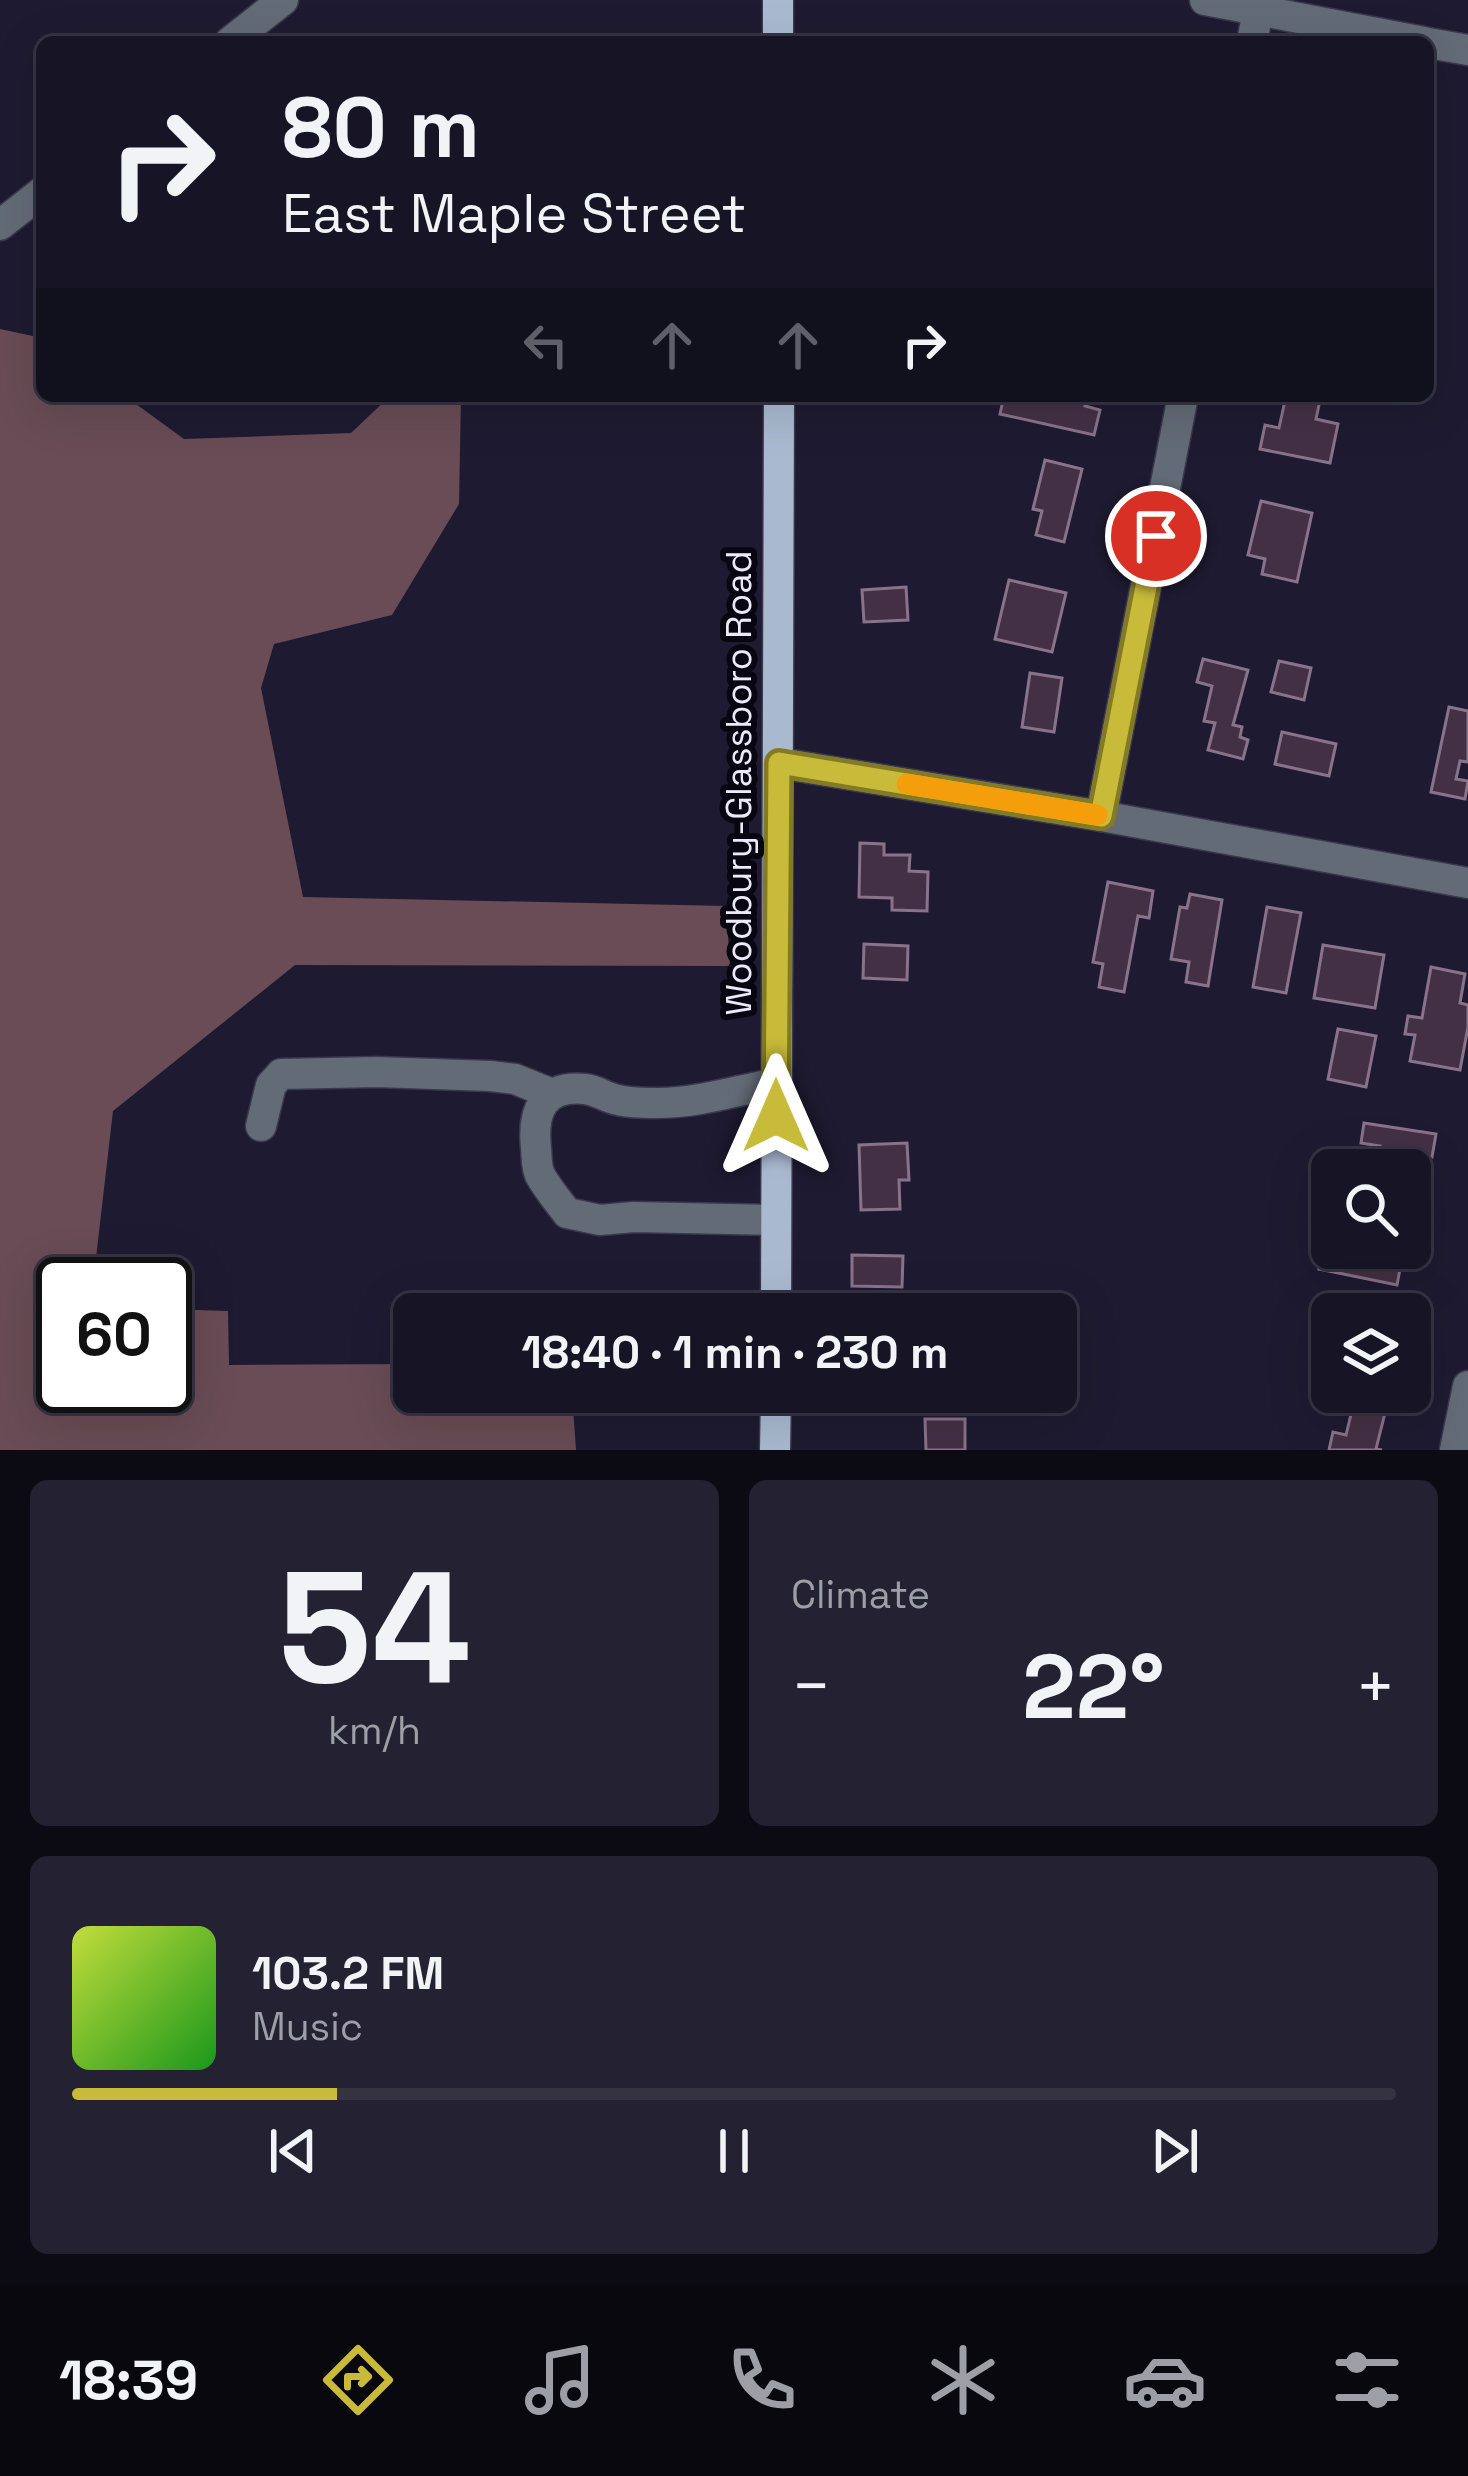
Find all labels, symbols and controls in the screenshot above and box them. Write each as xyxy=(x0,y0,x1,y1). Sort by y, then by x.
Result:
text: 80 m xyxy=(282,74,480,182)
icon: right xyxy=(84,84,240,240)
text: East Maple Street xyxy=(282,179,746,248)
icon: left xyxy=(513,312,579,378)
icon: ahead xyxy=(639,312,705,378)
icon: ahead xyxy=(765,312,831,378)
icon: right xyxy=(891,312,957,378)
pin xyxy=(1105,485,1207,587)
icon: arrive xyxy=(1123,503,1189,569)
street label: Woodbury-Glassboro Road xyxy=(716,550,762,1016)
position arrow xyxy=(713,1053,839,1179)
map controls xyxy=(1311,1149,1431,1413)
button: search xyxy=(1311,1149,1431,1269)
speed limit sign: 60 xyxy=(36,1257,192,1413)
button: layers xyxy=(1311,1293,1431,1413)
text: 18:40 · 1 min · 230 m xyxy=(522,1324,948,1381)
text: 54 xyxy=(278,1528,471,1728)
text: Climate xyxy=(791,1570,930,1619)
text: 22° xyxy=(1022,1629,1165,1744)
text: − xyxy=(791,1644,832,1728)
text: + xyxy=(1355,1644,1396,1728)
text: km/h xyxy=(328,1706,421,1755)
text: 103.2 FM xyxy=(252,1945,444,2002)
text: Music xyxy=(252,2002,363,2051)
icon: previous xyxy=(260,2118,326,2184)
icon: pause xyxy=(701,2118,767,2184)
icon: next xyxy=(1142,2118,1208,2184)
icon: directions xyxy=(316,2338,400,2422)
icon: music xyxy=(518,2338,602,2422)
icon: phone xyxy=(720,2338,804,2422)
icon: climate xyxy=(921,2338,1005,2422)
icon: car xyxy=(1123,2338,1207,2422)
icon: filters xyxy=(1325,2338,1409,2422)
text: 18:39 xyxy=(59,2346,198,2415)

